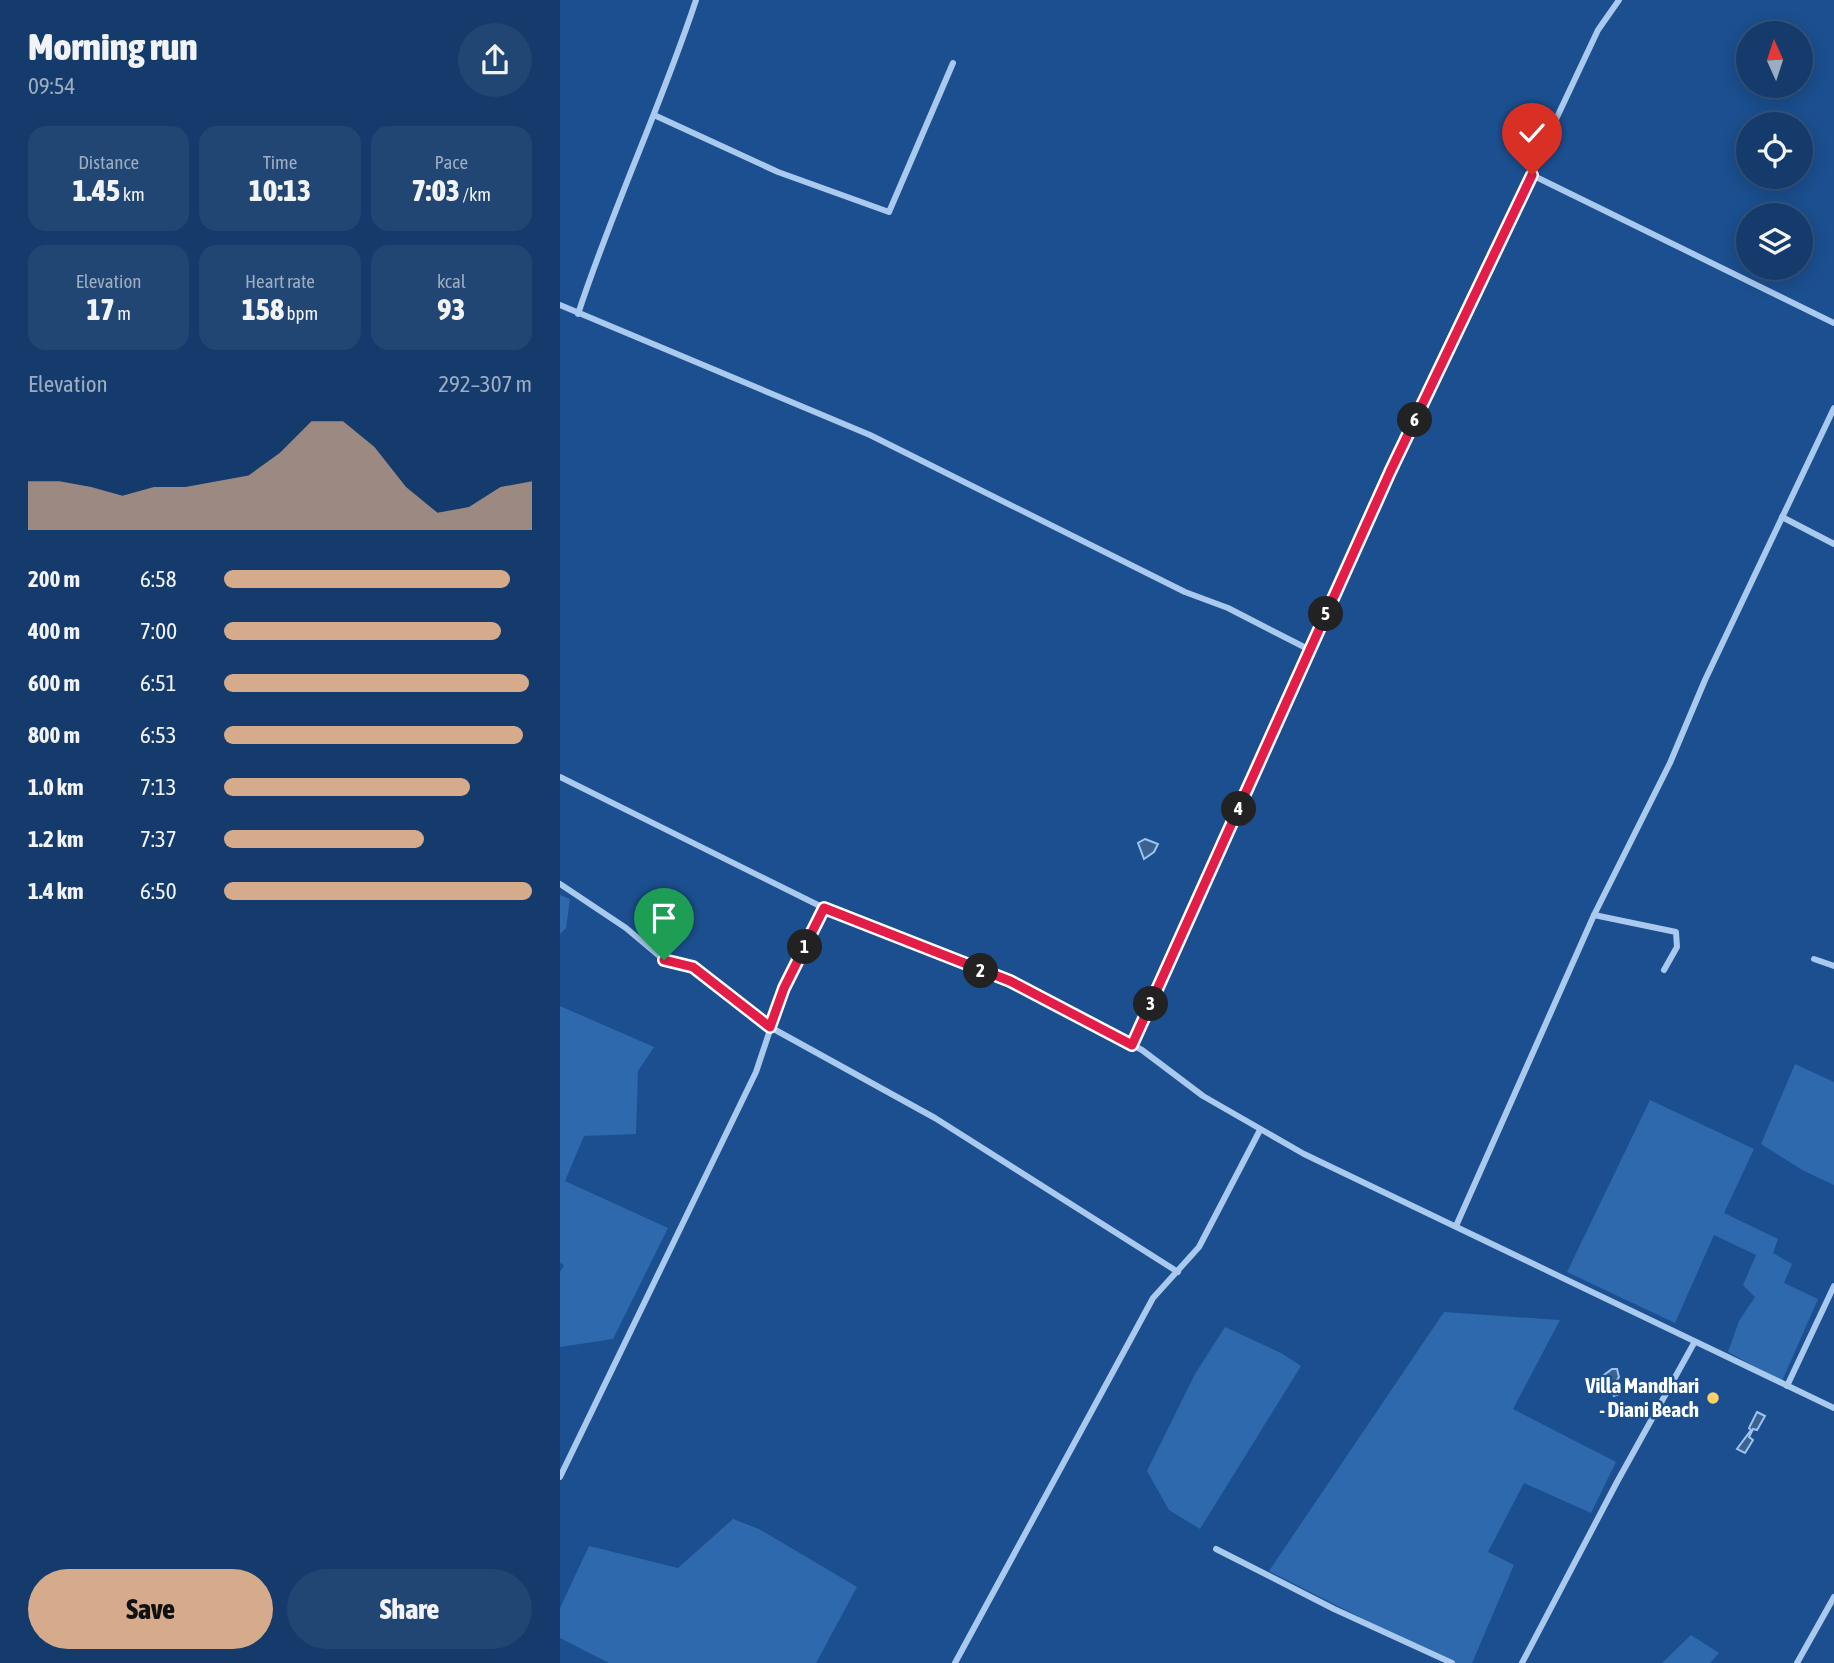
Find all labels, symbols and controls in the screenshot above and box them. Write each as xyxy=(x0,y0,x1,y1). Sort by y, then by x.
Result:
north arrow xyxy=(1736,21,1813,98)
map controls xyxy=(1736,21,1813,280)
button: share xyxy=(458,23,532,97)
text: Morning run xyxy=(28,25,198,68)
text: 09:54 xyxy=(28,73,75,99)
pin xyxy=(1502,103,1562,175)
button: locate xyxy=(1736,112,1813,189)
icon: check xyxy=(1513,114,1551,152)
text: Distance xyxy=(78,151,139,173)
text: Time xyxy=(263,151,297,173)
text: Pace xyxy=(435,151,468,173)
text: 1.45 xyxy=(73,173,120,207)
text: 10:13 xyxy=(249,173,311,207)
text: 7:03 xyxy=(412,173,460,207)
text: km xyxy=(120,183,145,205)
text: /km xyxy=(460,183,491,205)
button: layers xyxy=(1736,203,1813,280)
text: Elevation xyxy=(76,270,142,292)
text: Heart rate xyxy=(245,270,315,292)
text: kcal xyxy=(437,270,466,292)
text: 17 xyxy=(86,292,115,326)
text: 158 xyxy=(242,292,284,326)
text: 93 xyxy=(437,292,465,326)
text: m xyxy=(115,302,131,324)
text: bpm xyxy=(284,302,318,324)
text: Elevation xyxy=(28,371,108,397)
text: 292–307 m xyxy=(438,371,532,397)
pin: 6 xyxy=(1398,402,1432,438)
text: 6 xyxy=(1410,408,1419,430)
text: 200 m xyxy=(28,566,80,592)
text: 6:58 xyxy=(140,566,177,592)
pin: 5 xyxy=(1308,596,1344,632)
text: 5 xyxy=(1321,602,1330,624)
text: 400 m xyxy=(28,618,80,644)
text: 7:00 xyxy=(140,618,177,644)
text: 600 m xyxy=(28,670,80,696)
text: 6:51 xyxy=(140,670,177,696)
text: 800 m xyxy=(28,722,80,748)
text: 6:53 xyxy=(140,722,177,748)
text: 1.0 km xyxy=(28,774,84,800)
text: 7:13 xyxy=(140,774,177,800)
pin: 4 xyxy=(1222,792,1256,826)
text: 4 xyxy=(1234,797,1243,819)
text: 1.2 km xyxy=(28,826,84,852)
text: 7:37 xyxy=(140,826,177,852)
text: 1.4 km xyxy=(28,878,84,904)
text: 6:50 xyxy=(140,878,177,904)
pin xyxy=(634,888,694,960)
icon: arrive xyxy=(645,899,683,937)
pin: 1 xyxy=(788,930,822,964)
text: 1 xyxy=(800,935,809,957)
pin: 2 xyxy=(964,954,998,988)
text: 2 xyxy=(976,959,985,981)
pin: 3 xyxy=(1134,986,1168,1021)
text: 3 xyxy=(1146,992,1155,1014)
place label: Villa Mandhari - Diani Beach xyxy=(1584,1373,1699,1421)
marker: Villa Mandhari - Diani Beach xyxy=(1705,1390,1721,1406)
button: Save xyxy=(28,1569,273,1649)
button: Share xyxy=(287,1569,532,1649)

